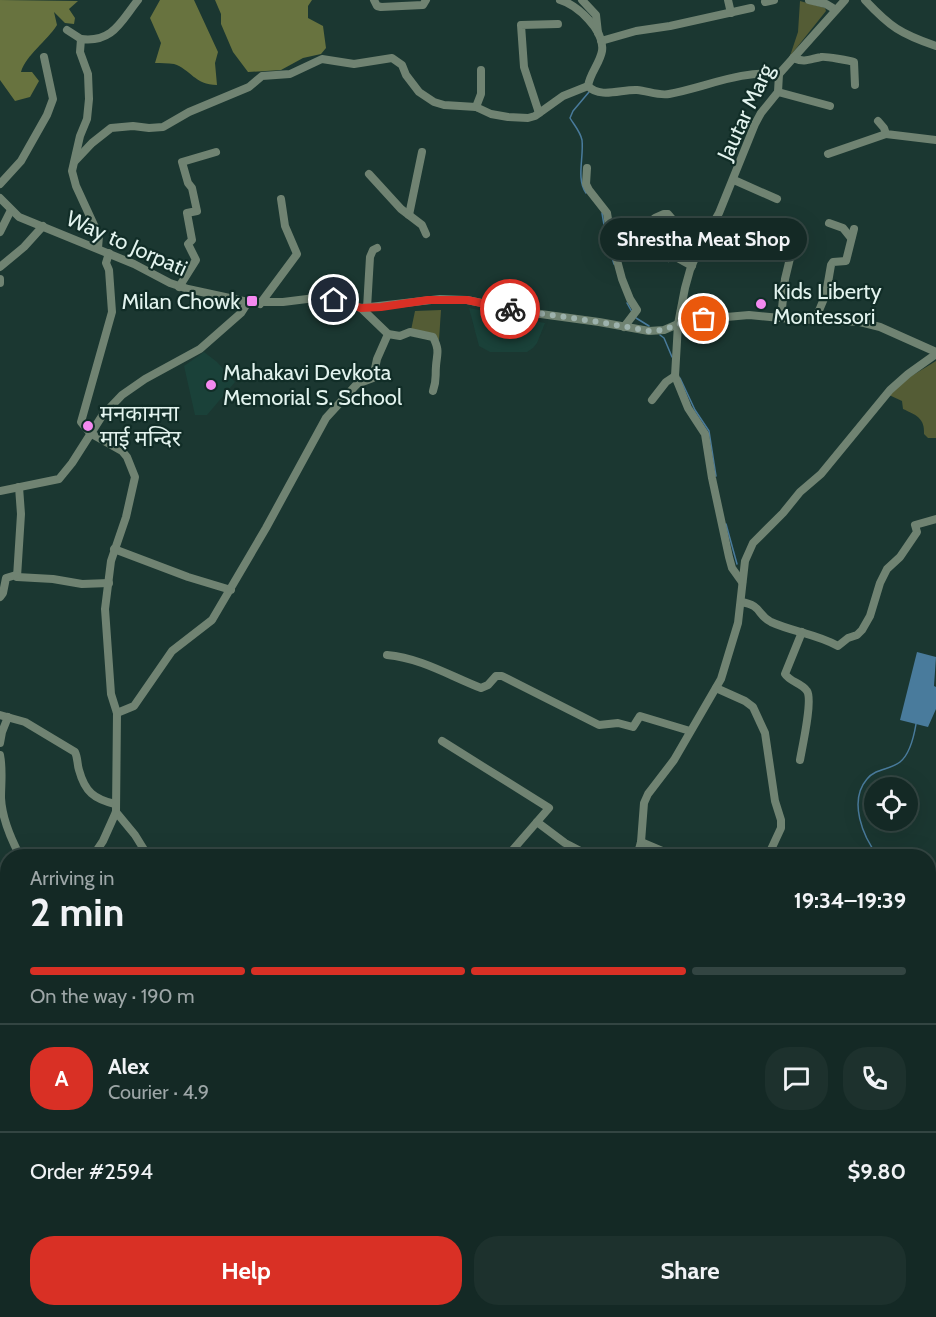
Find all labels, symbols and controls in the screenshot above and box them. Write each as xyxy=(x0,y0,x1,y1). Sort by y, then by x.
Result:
street label: Jautar Marg xyxy=(711,59,780,166)
street label: Way to Jorpati xyxy=(62,205,191,282)
callout: Shrestha Meat Shop xyxy=(600,217,807,259)
text: Shrestha Meat Shop xyxy=(617,227,790,251)
pin xyxy=(308,274,359,325)
place label: Kids Liberty Montessori xyxy=(773,278,882,330)
courier xyxy=(480,279,540,339)
icon: home xyxy=(317,283,350,316)
place label: Milan Chowk xyxy=(121,288,240,315)
icon: bike xyxy=(494,293,527,326)
pin xyxy=(678,293,729,344)
marker: Milan Chowk xyxy=(245,294,259,308)
marker: Kids Liberty Montessori xyxy=(754,297,768,311)
icon: bag xyxy=(687,302,720,335)
place label: Mahakavi Devkota Memorial S. School xyxy=(223,359,403,411)
marker: Mahakavi Devkota Memorial S. School xyxy=(204,378,218,392)
place label: मनकामना माई मन्दिर xyxy=(100,400,182,452)
marker: मनकामना माई मन्दिर xyxy=(81,419,95,433)
map controls xyxy=(864,777,918,831)
button: locate xyxy=(864,777,918,831)
text: Arriving in xyxy=(30,866,114,890)
text: 19:34–19:39 xyxy=(794,887,906,914)
text: 2 min xyxy=(30,888,124,936)
text: On the way · 190 m xyxy=(30,984,195,1008)
button: chat xyxy=(765,1047,828,1110)
button: phone xyxy=(843,1047,906,1110)
text: Alex xyxy=(108,1053,149,1080)
text: A xyxy=(55,1065,68,1092)
text: Courier · 4.9 xyxy=(108,1080,209,1104)
text: Order #2594 xyxy=(30,1158,153,1185)
text: $9.80 xyxy=(848,1158,906,1185)
button: Help xyxy=(30,1236,462,1305)
button: Share xyxy=(474,1236,906,1305)

